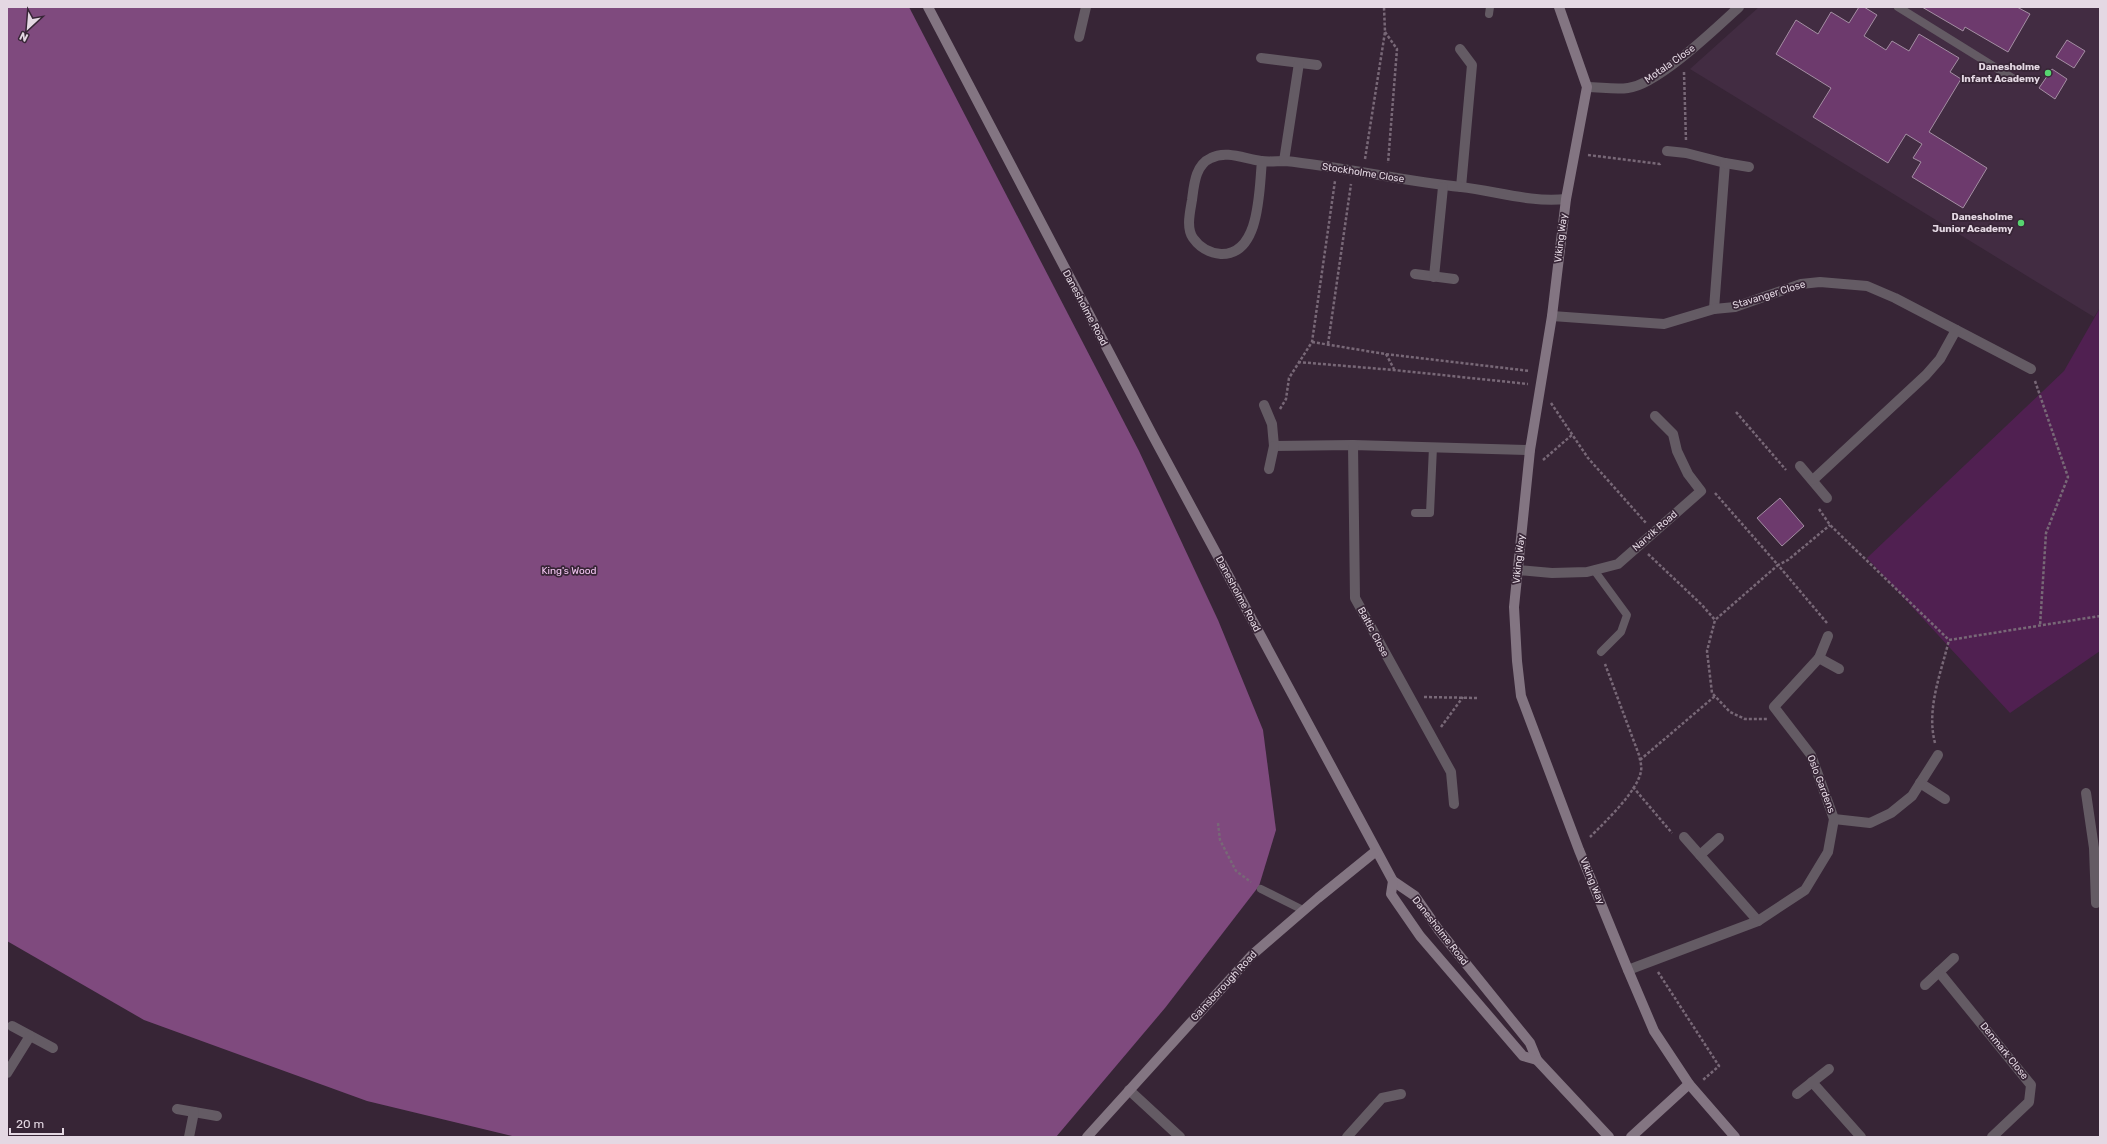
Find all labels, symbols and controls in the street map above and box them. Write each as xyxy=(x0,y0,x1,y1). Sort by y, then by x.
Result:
north arrow xyxy=(8,8,48,48)
text: N xyxy=(17,29,30,44)
street label: Motala Close xyxy=(1642,42,1698,86)
place label: Danesholme Infant Academy xyxy=(1961,61,2040,85)
marker: Danesholme Infant Academy xyxy=(2043,68,2053,78)
street label: Stockholme Close xyxy=(1321,161,1405,186)
place label: Danesholme Junior Academy xyxy=(1932,211,2013,235)
street label: Viking Way xyxy=(1552,212,1570,263)
marker: Danesholme Junior Academy xyxy=(2016,218,2026,228)
street label: Danesholme Road xyxy=(1060,268,1110,348)
street label: Stavanger Close xyxy=(1731,278,1807,312)
street label: Narvik Road xyxy=(1630,508,1680,554)
street label: Viking Way xyxy=(1510,533,1528,584)
street label: Danesholme Road xyxy=(1213,554,1263,634)
park label: King's Wood xyxy=(542,565,597,577)
street label: Baltic Close xyxy=(1355,605,1391,659)
street label: Oslo Gardens xyxy=(1804,753,1838,815)
street label: Viking Way xyxy=(1577,856,1607,907)
street label: Danesholme Road xyxy=(1409,894,1471,968)
street label: Gainsborough Road xyxy=(1188,948,1260,1023)
street label: Denmark Close xyxy=(1977,1020,2031,1082)
scale bar xyxy=(10,1110,63,1136)
text: 20 m xyxy=(16,1117,44,1131)

